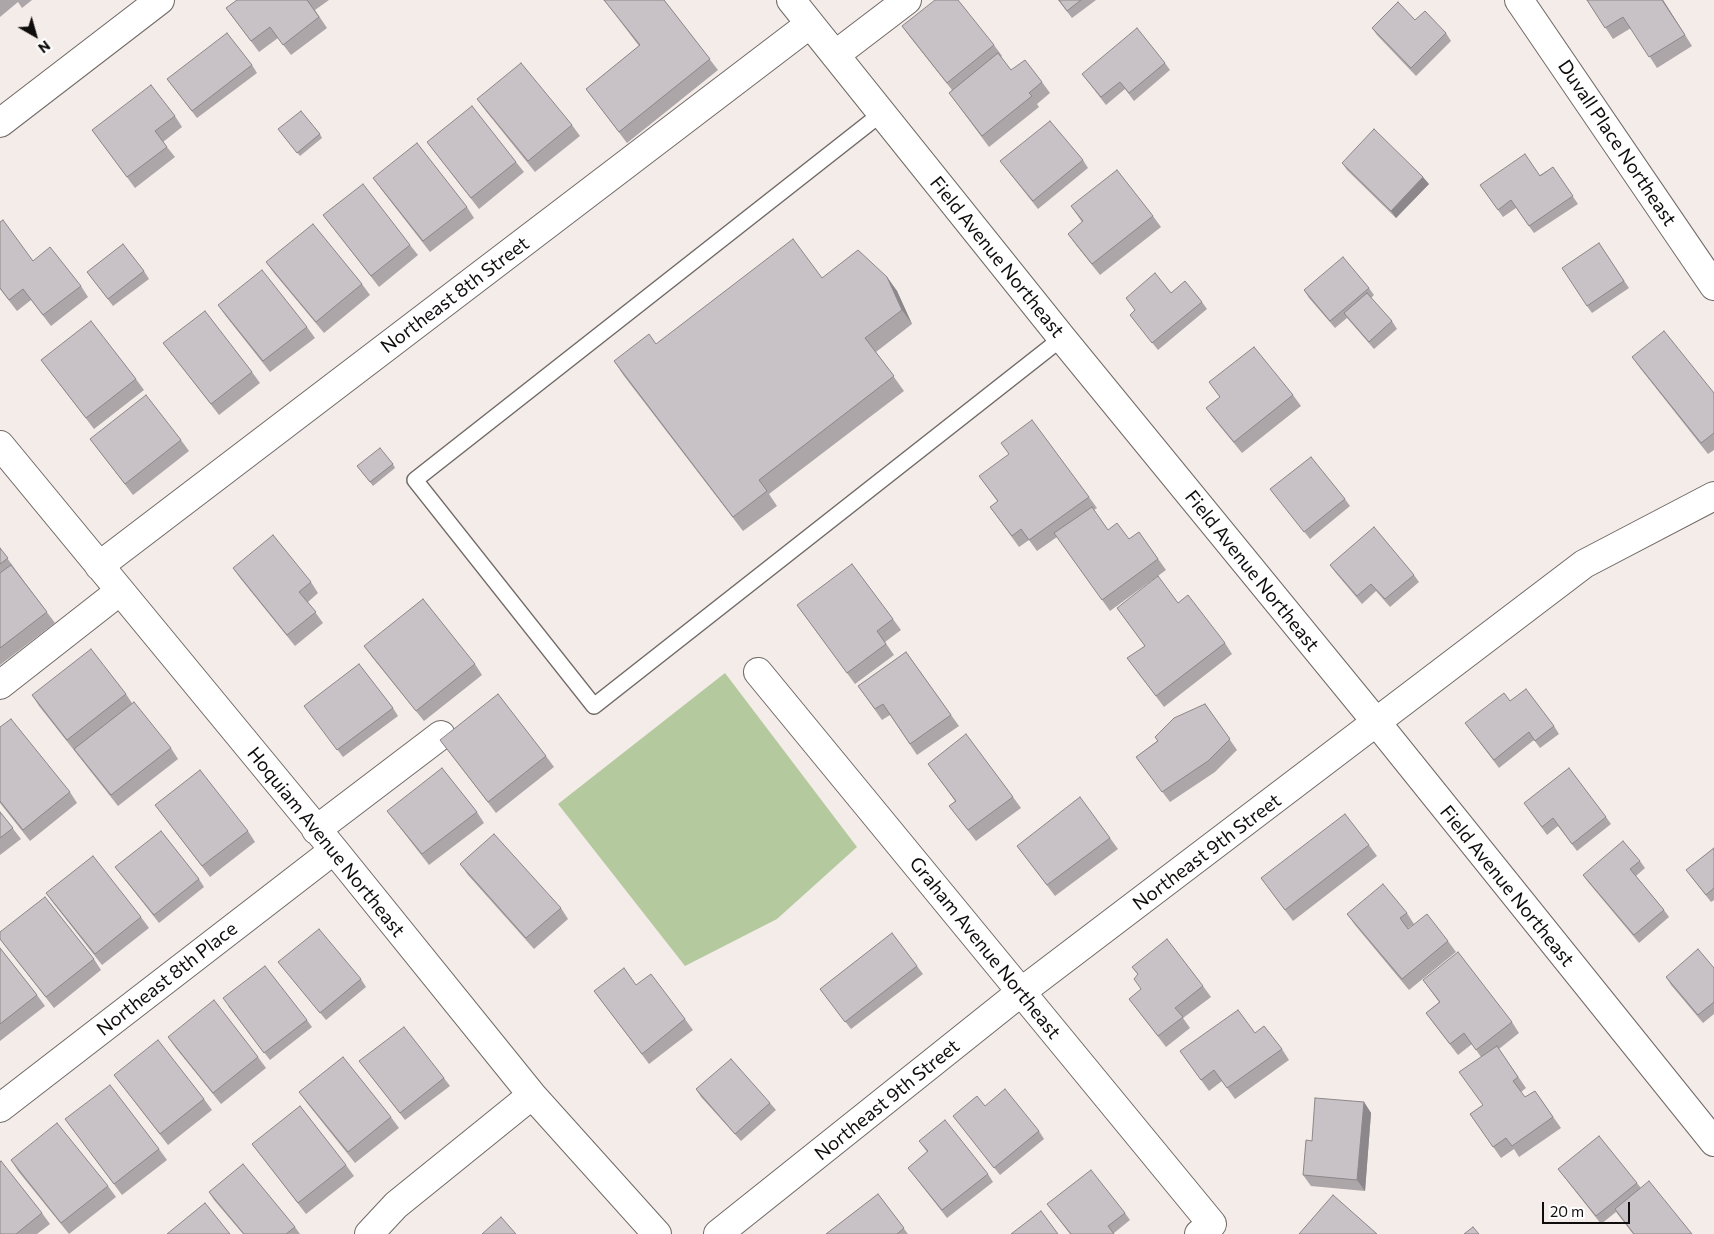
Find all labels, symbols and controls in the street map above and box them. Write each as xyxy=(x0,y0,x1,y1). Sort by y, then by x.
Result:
north arrow xyxy=(10,10,60,60)
text: N xyxy=(35,37,54,57)
street label: Duvall Place Northeast xyxy=(1553,56,1681,230)
street label: Field Avenue Northeast xyxy=(925,172,1069,342)
street label: Northeast 8th Street xyxy=(376,232,534,358)
street label: Field Avenue Northeast xyxy=(1180,486,1324,656)
street label: Hoquiam Avenue Northeast xyxy=(242,742,410,942)
street label: Northeast 9th Street xyxy=(1128,789,1286,915)
street label: Field Avenue Northeast xyxy=(1435,801,1579,971)
street label: Graham Avenue Northeast xyxy=(905,852,1065,1044)
street label: Northeast 8th Place xyxy=(92,917,242,1041)
street label: Northeast 9th Street xyxy=(810,1035,964,1165)
scale bar xyxy=(1544,1192,1632,1224)
text: 20 m xyxy=(1550,1202,1584,1220)

